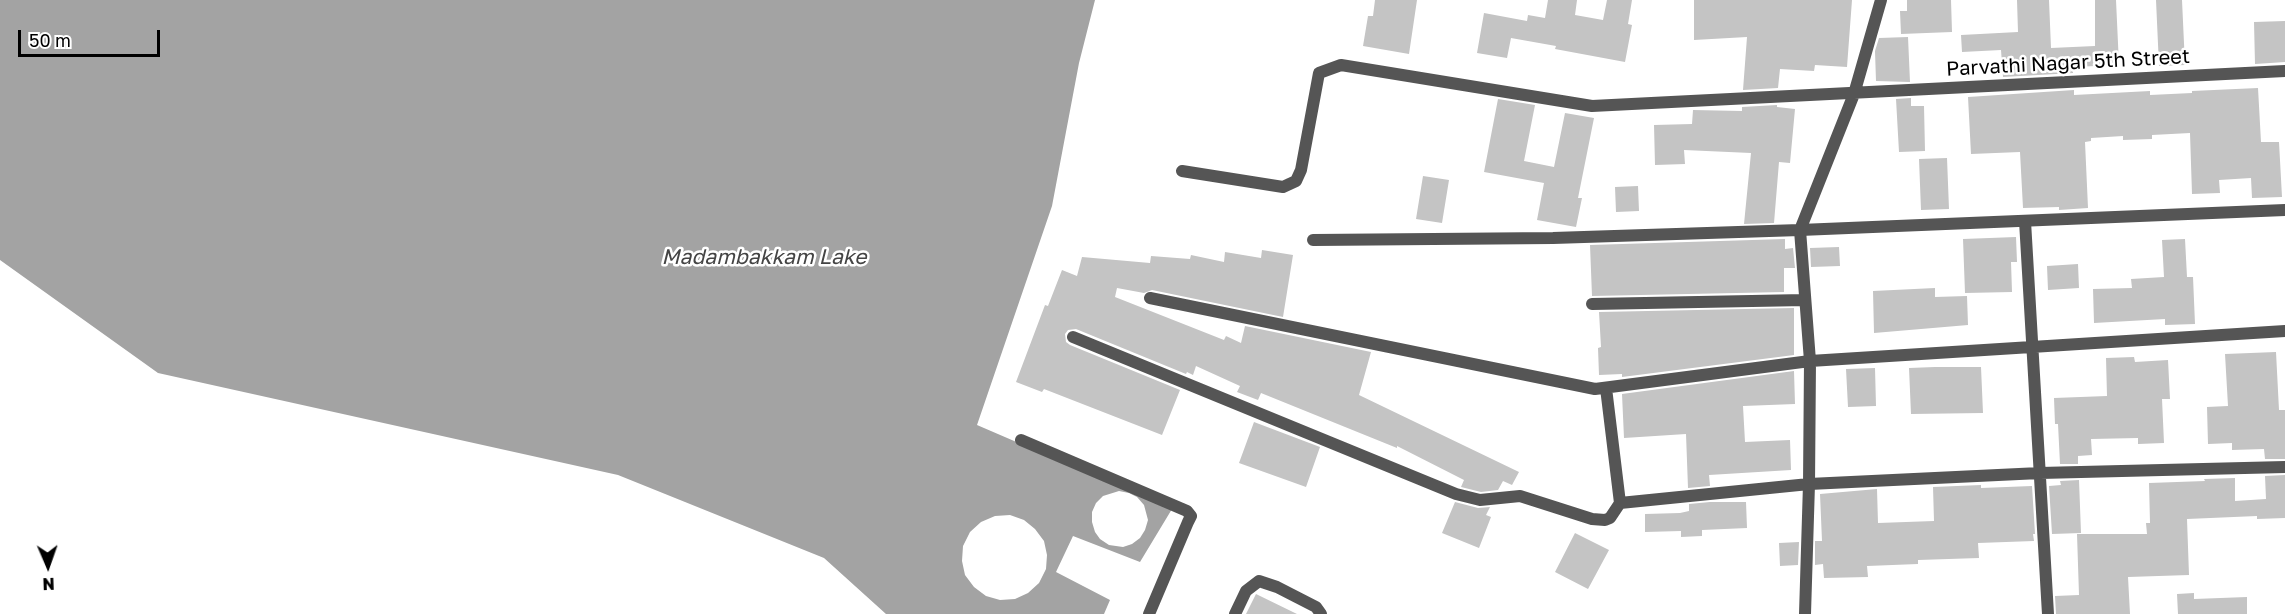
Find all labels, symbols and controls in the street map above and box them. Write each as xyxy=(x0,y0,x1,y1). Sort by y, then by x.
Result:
scale bar xyxy=(21,18,164,56)
text: 50 m xyxy=(29,29,71,51)
street label: Parvathi Nagar 5th Street xyxy=(1946,45,2190,81)
water label: Madambakkam Lake xyxy=(662,244,866,270)
north arrow xyxy=(18,536,78,596)
text: N xyxy=(42,574,55,594)

